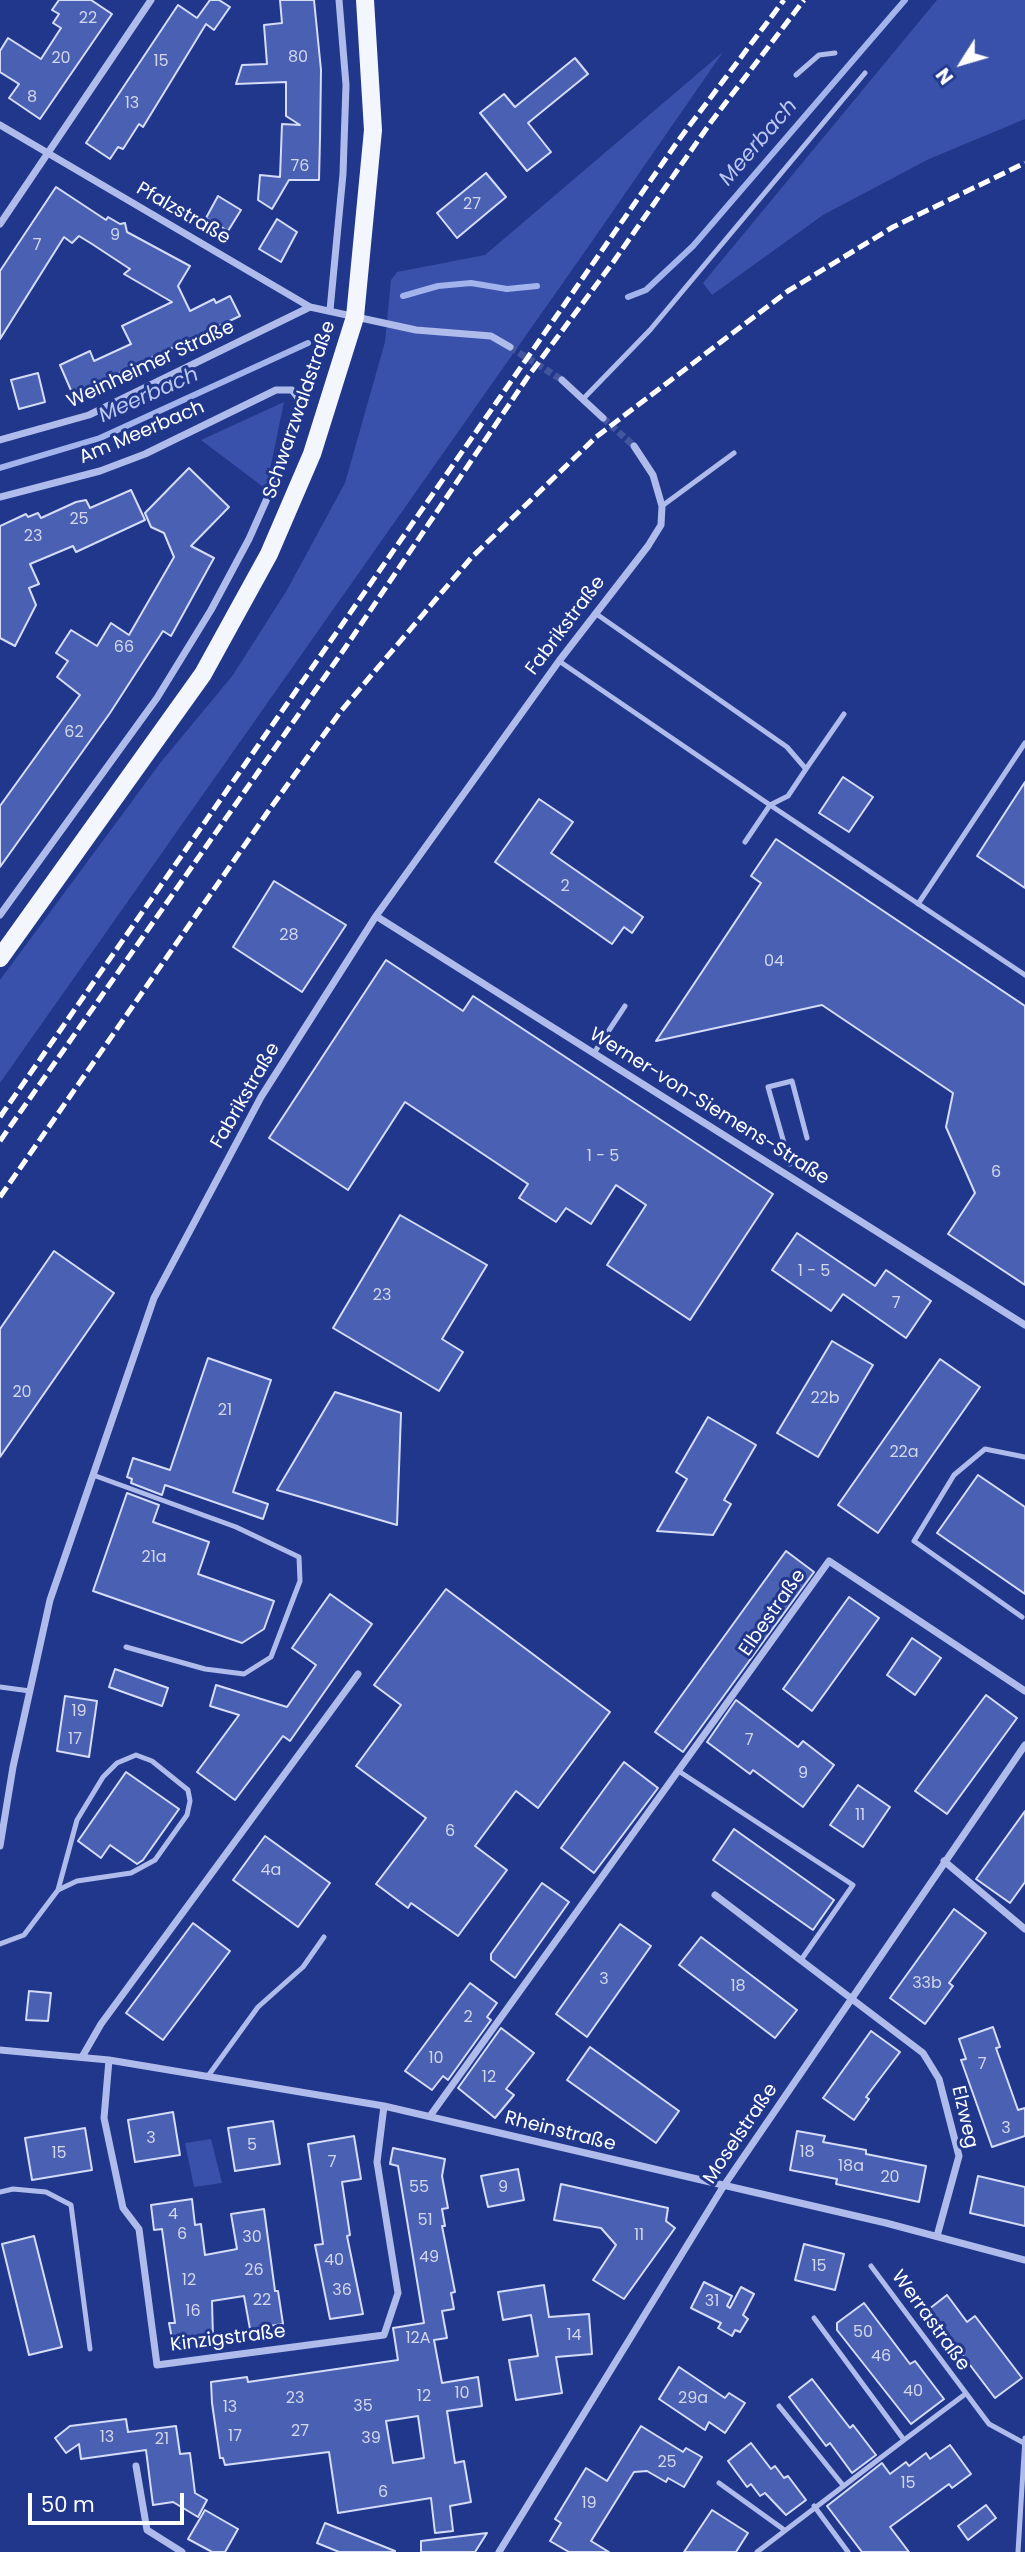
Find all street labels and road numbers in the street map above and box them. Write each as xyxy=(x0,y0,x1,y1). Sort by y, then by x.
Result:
street label: Pfalzstraße xyxy=(132,178,234,250)
street label: Weinheimer Straße xyxy=(64,316,238,414)
street label: Schwarzwaldstraße xyxy=(259,318,341,502)
street label: Am Meerbach xyxy=(76,396,208,470)
street label: Fabrikstraße xyxy=(521,572,611,680)
street label: Werner-von-Siemens-Straße xyxy=(585,1024,833,1190)
street label: Fabrikstraße xyxy=(207,1039,285,1153)
street label: Elbestraße xyxy=(735,1565,811,1661)
street label: Moselstraße xyxy=(699,2079,783,2189)
street label: Elzweg xyxy=(946,2084,982,2150)
street label: Rheinstraße xyxy=(502,2107,618,2157)
street label: Werrastraße xyxy=(886,2266,974,2376)
street label: Kinzigstraße xyxy=(169,2321,287,2357)

